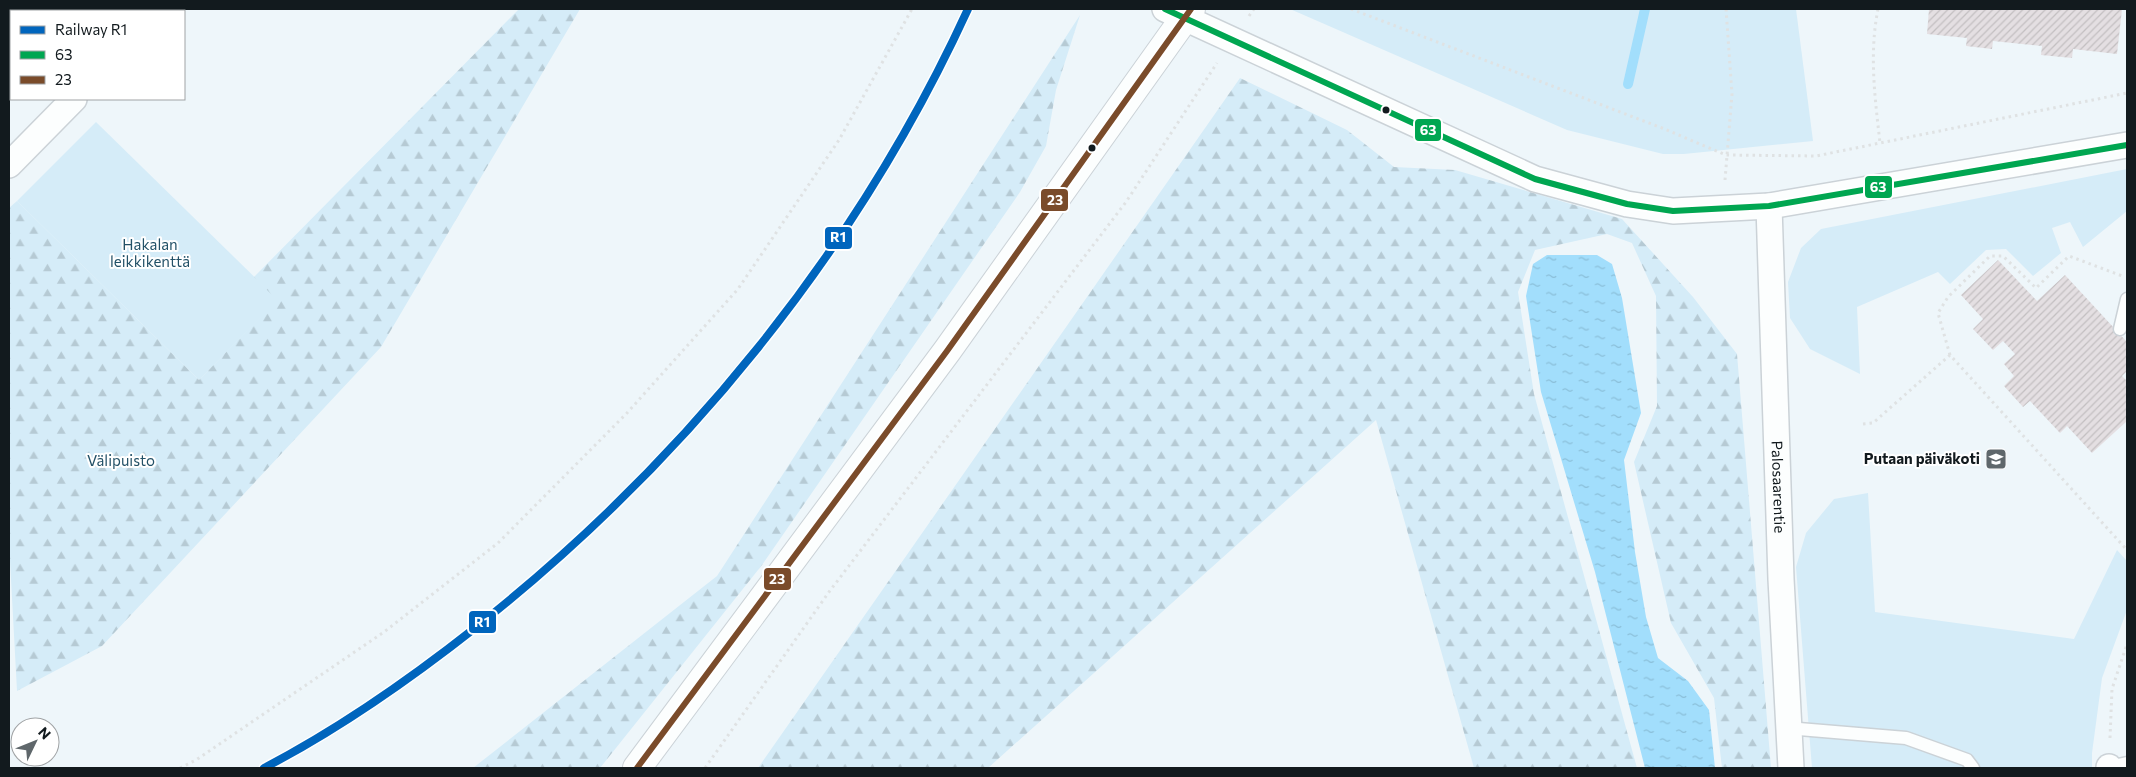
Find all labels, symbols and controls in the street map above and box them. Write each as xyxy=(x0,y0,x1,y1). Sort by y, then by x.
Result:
legend xyxy=(10,10,185,100)
text: Railway R1 xyxy=(55,20,127,38)
text: 63 xyxy=(55,45,73,63)
text: 23 xyxy=(55,70,72,88)
unlabelled marker xyxy=(1381,105,1391,115)
line badge: 63 xyxy=(1414,118,1442,142)
text: 63 xyxy=(1420,121,1436,138)
unlabelled marker xyxy=(1087,143,1097,153)
line badge: 63 xyxy=(1864,175,1893,199)
text: 63 xyxy=(1870,178,1886,195)
line badge: 23 xyxy=(1040,188,1069,212)
text: 23 xyxy=(1047,191,1063,208)
line badge: R1 xyxy=(824,226,853,250)
text: R1 xyxy=(830,228,846,245)
park label: Hakalan leikkikenttä xyxy=(110,235,190,270)
street label: Palosaarentie xyxy=(1769,440,1790,533)
school or university icon: Putaan päiväkoti xyxy=(1984,447,2008,471)
place label: Putaan päiväkoti xyxy=(1864,449,1980,467)
park label: Välipuisto xyxy=(87,451,155,469)
line badge: 23 xyxy=(763,567,792,591)
text: 23 xyxy=(769,570,785,587)
line badge: R1 xyxy=(468,610,497,634)
text: R1 xyxy=(474,613,490,630)
north arrow xyxy=(10,717,60,767)
text: N xyxy=(35,723,55,742)

